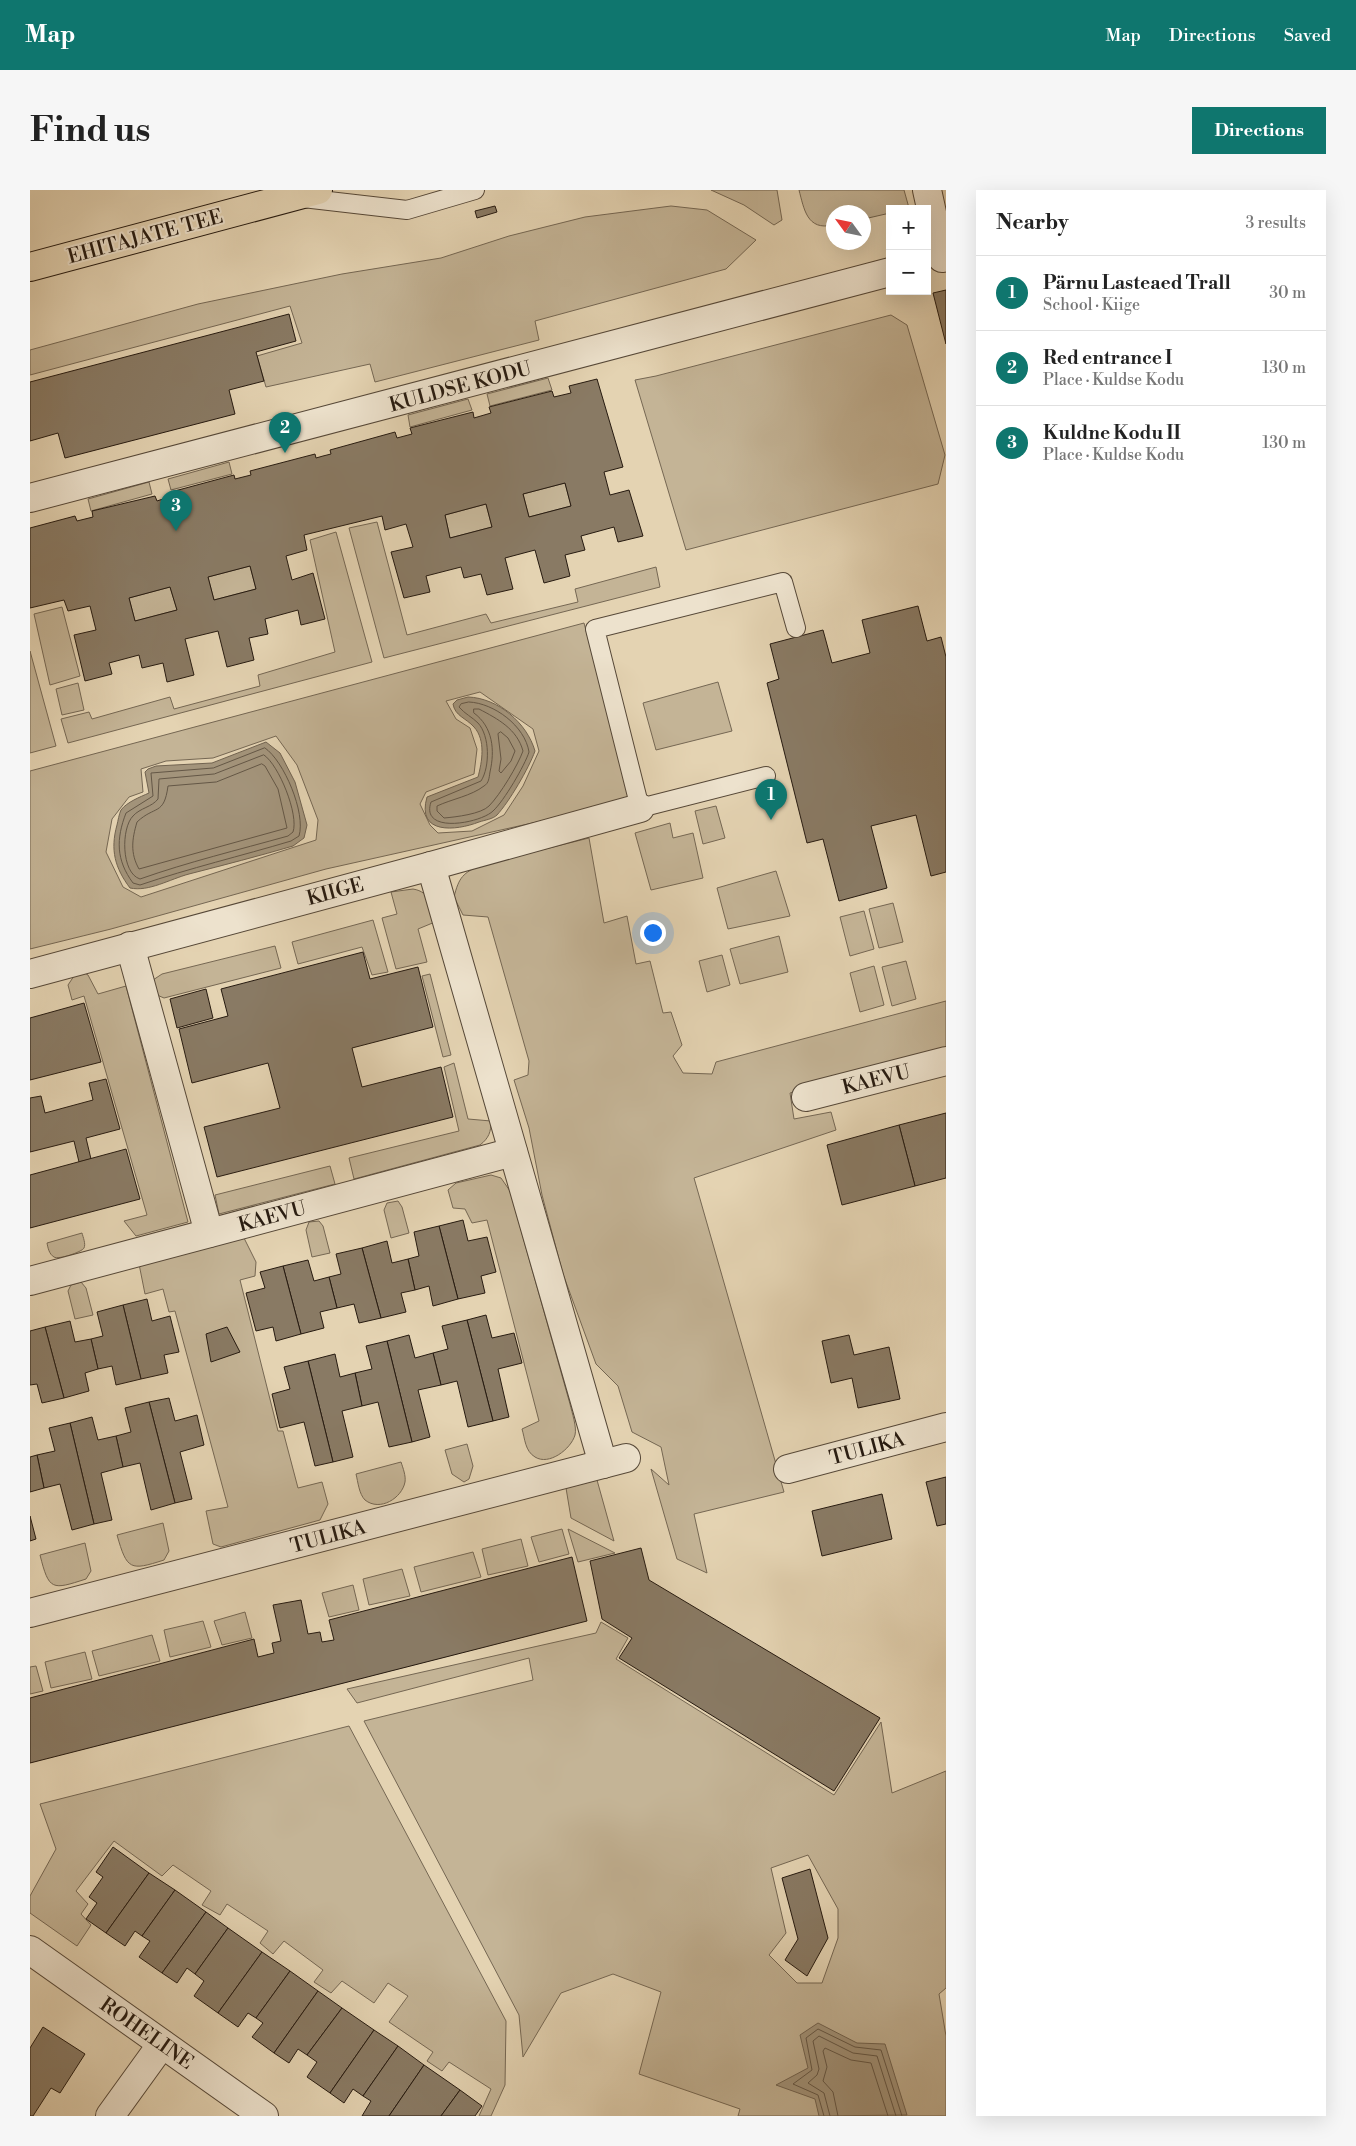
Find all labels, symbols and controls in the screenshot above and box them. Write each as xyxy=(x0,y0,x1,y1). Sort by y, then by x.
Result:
text: Map xyxy=(25,20,75,50)
text: Map xyxy=(1105,24,1141,47)
text: Directions xyxy=(1169,24,1256,47)
text: Saved xyxy=(1284,24,1331,47)
button: Directions xyxy=(1192,107,1326,154)
text: Find us xyxy=(30,109,150,152)
street label: EHITAJATE TEE xyxy=(65,205,226,270)
north arrow xyxy=(826,205,871,250)
map controls xyxy=(886,205,931,295)
button: + xyxy=(886,205,931,250)
text: Nearby xyxy=(996,210,1069,236)
text: 3 results xyxy=(1245,213,1306,233)
button: − xyxy=(886,250,931,295)
text: Pärnu Lasteaed Trall xyxy=(1043,271,1231,295)
text: 1 xyxy=(1008,283,1016,303)
text: 30 m xyxy=(1269,283,1306,303)
text: School · Kiige xyxy=(1043,295,1140,315)
text: Red entrance I xyxy=(1043,346,1172,370)
street label: KULDSE KODU xyxy=(387,356,534,418)
text: 2 xyxy=(1007,358,1017,378)
text: 130 m xyxy=(1262,358,1306,378)
text: Place · Kuldse Kodu xyxy=(1043,370,1184,390)
pin: 2 xyxy=(269,412,301,453)
text: Kuldne Kodu II xyxy=(1043,421,1181,445)
text: 3 xyxy=(1007,433,1017,453)
text: 130 m xyxy=(1262,433,1306,453)
text: Place · Kuldse Kodu xyxy=(1043,445,1184,465)
pin: 3 xyxy=(160,490,192,531)
pin: 1 xyxy=(755,779,787,820)
street label: KIIGE xyxy=(304,873,367,912)
your location xyxy=(640,920,666,946)
street label: KAEVU xyxy=(840,1060,913,1101)
street label: KAEVU xyxy=(236,1196,309,1239)
street label: TULIKA xyxy=(827,1427,909,1472)
street label: TULIKA xyxy=(288,1515,370,1560)
street label: ROHELINE xyxy=(94,1993,198,2076)

